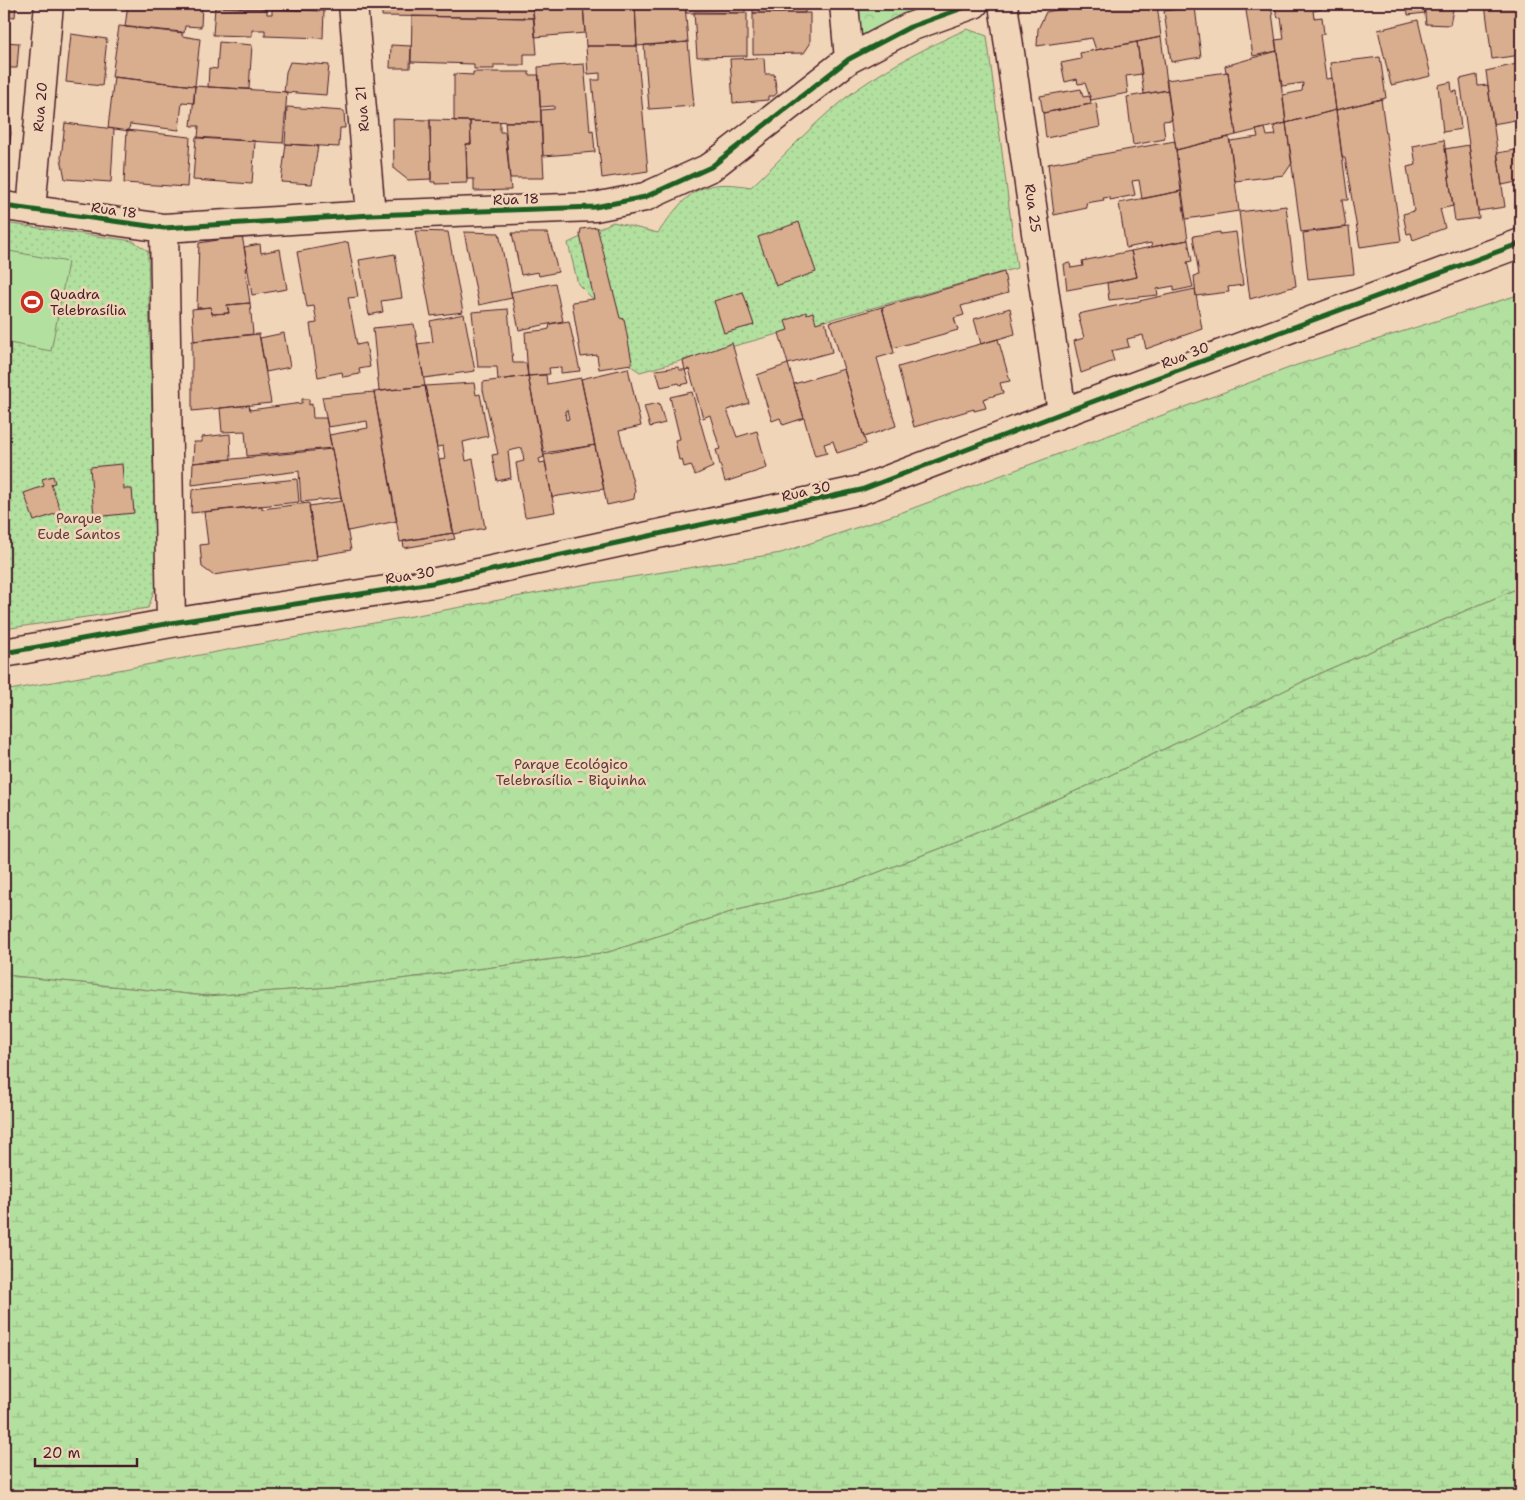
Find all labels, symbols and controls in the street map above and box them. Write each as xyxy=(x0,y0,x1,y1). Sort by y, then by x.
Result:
street label: Rua 20 xyxy=(29,81,51,133)
street label: Rua 21 xyxy=(351,85,373,133)
street label: Rua 25 xyxy=(1021,183,1045,233)
street label: Rua 18 xyxy=(493,189,539,209)
street label: Rua 18 xyxy=(90,198,138,222)
place label: Quadra Telebrasília xyxy=(50,285,127,319)
sports icon: Quadra Telebrasília xyxy=(19,289,45,315)
street label: Rua 30 xyxy=(1158,338,1212,372)
street label: Rua 30 xyxy=(780,477,832,505)
park label: Parque Eude Santos xyxy=(37,509,121,543)
street label: Rua 30 xyxy=(384,562,436,588)
park label: Parque Ecológico Telebrasília - Biquinha xyxy=(496,755,646,789)
scale bar xyxy=(35,1435,138,1467)
text: 20 m xyxy=(42,1443,81,1463)

